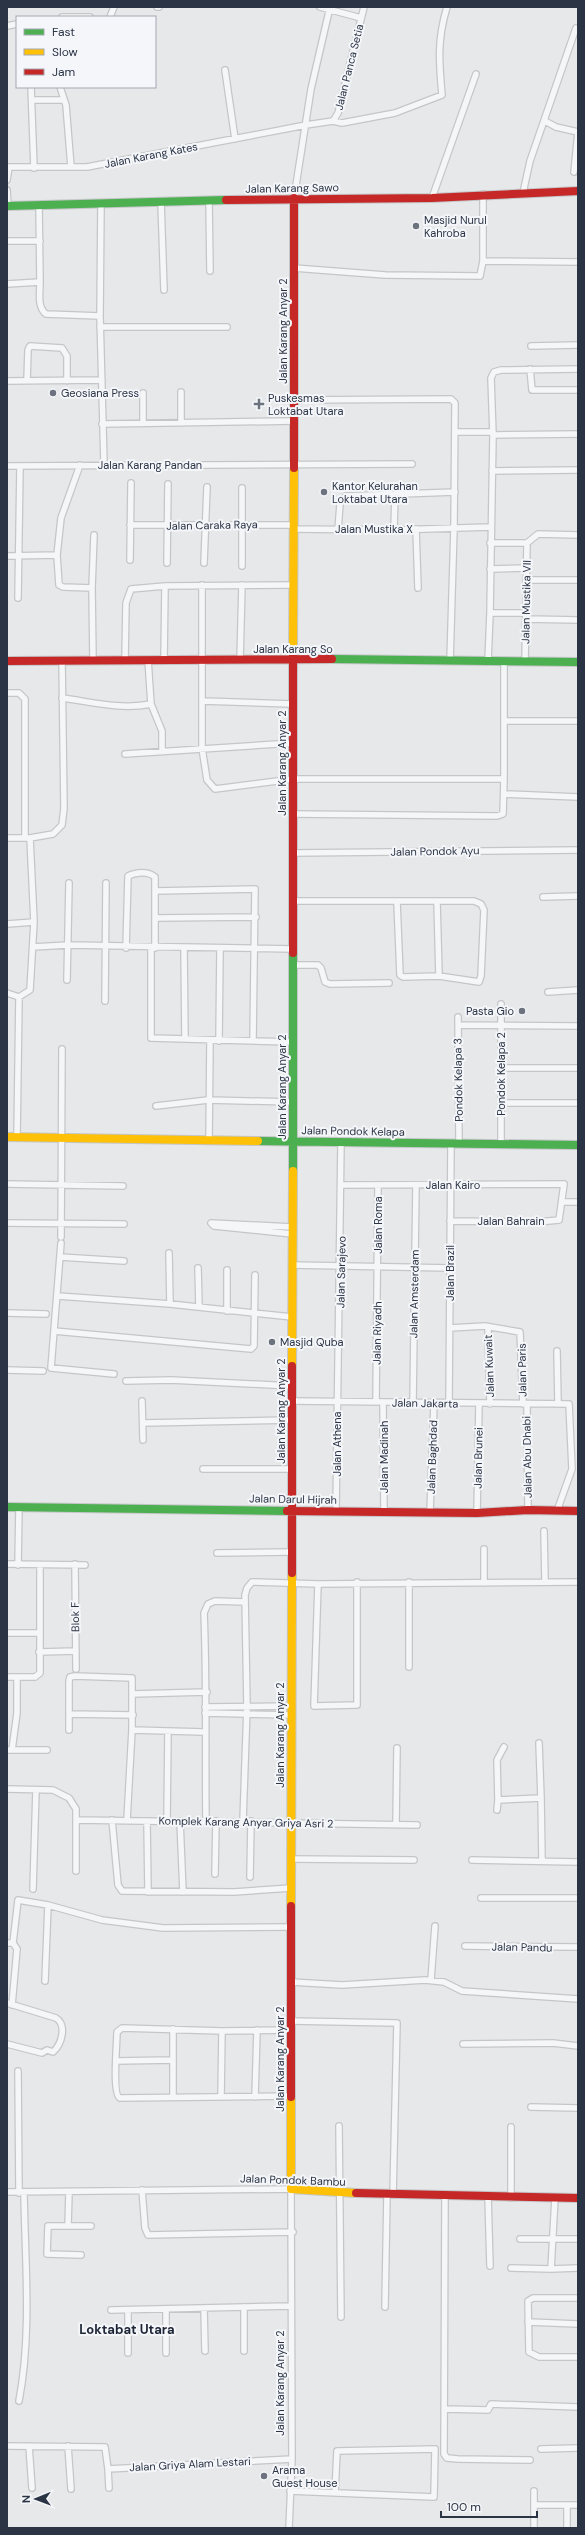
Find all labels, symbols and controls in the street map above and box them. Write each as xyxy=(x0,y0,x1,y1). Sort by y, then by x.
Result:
legend xyxy=(16,16,156,88)
street label: Jalan Panca Setia xyxy=(332,23,366,111)
text: Fast xyxy=(52,24,75,40)
text: Slow xyxy=(52,44,78,60)
text: Jam xyxy=(52,64,75,80)
street label: Jalan Karang Kates xyxy=(103,139,199,171)
street label: Jalan Karang Sawo xyxy=(245,180,339,196)
place label: Masjid Nurul Kahroba xyxy=(424,213,487,240)
marker: Masjid Nurul Kahroba xyxy=(411,221,421,231)
street label: Jalan Karang Anyar 2 xyxy=(276,278,290,384)
place label: Geosiana Press xyxy=(61,386,139,400)
marker: Geosiana Press xyxy=(48,388,58,398)
place label: Puskesmas Loktabat Utara xyxy=(268,391,343,418)
marker: Puskesmas Loktabat Utara xyxy=(253,398,265,410)
street label: Jalan Karang Pandan xyxy=(98,458,202,472)
place label: Kantor Kelurahan Loktabat Utara xyxy=(332,479,418,506)
marker: Kantor Kelurahan Loktabat Utara xyxy=(319,487,329,497)
street label: Jalan Caraka Raya xyxy=(166,517,258,533)
street label: Jalan Mustika X xyxy=(335,522,413,536)
street label: Jalan Mustika VII xyxy=(518,560,534,644)
street label: Jalan Karang So xyxy=(253,642,333,656)
street label: Jalan Karang Anyar 2 xyxy=(275,710,289,816)
street label: Jalan Pondok Ayu xyxy=(390,843,480,859)
place label: Pasta Gio xyxy=(466,1004,514,1018)
marker: Pasta Gio xyxy=(517,1006,527,1016)
street label: Pondok Kelapa 2 xyxy=(494,1032,508,1116)
street label: Jalan Karang Anyar 2 xyxy=(275,1034,289,1140)
street label: Pondok Kelapa 3 xyxy=(450,1038,466,1122)
street label: Jalan Pondok Kelapa xyxy=(301,1123,405,1139)
street label: Jalan Kairo xyxy=(426,1178,480,1192)
street label: Jalan Roma xyxy=(371,1196,385,1254)
street label: Jalan Bahrain xyxy=(477,1214,545,1228)
street label: Jalan Sarajevo xyxy=(333,1236,349,1308)
street label: Jalan Brazil xyxy=(443,1245,457,1301)
street label: Jalan Amsterdam xyxy=(406,1249,422,1338)
street label: Jalan Riyadh xyxy=(369,1301,385,1365)
street label: Jalan Kuwait xyxy=(481,1334,497,1398)
place label: Masjid Quba xyxy=(280,1335,344,1349)
marker: Masjid Quba xyxy=(267,1337,277,1347)
street label: Jalan Paris xyxy=(515,1343,529,1397)
street label: Jalan Karang Anyar 2 xyxy=(274,1358,288,1464)
street label: Jalan Jakarta xyxy=(392,1395,458,1411)
street label: Jalan Athena xyxy=(330,1411,344,1477)
street label: Jalan Abu Dhabi xyxy=(519,1416,535,1498)
street label: Jalan Baghdad xyxy=(424,1420,440,1494)
street label: Jalan Madinah xyxy=(377,1421,391,1493)
street label: Jalan Brunei xyxy=(470,1427,486,1489)
street label: Jalan Darul Hijrah xyxy=(249,1491,337,1507)
street label: Blok F xyxy=(68,1602,82,1632)
street label: Jalan Karang Anyar 2 xyxy=(273,1682,287,1788)
street label: Komplek Karang Anyar Griya Asri 2 xyxy=(159,1813,333,1831)
street label: Jalan Pandu xyxy=(491,1939,553,1955)
street label: Jalan Karang Anyar 2 xyxy=(273,2006,287,2112)
street label: Jalan Pondok Bambu xyxy=(240,2171,346,2189)
district label: Loktabat Utara xyxy=(79,2321,175,2338)
street label: Jalan Karang Anyar 2 xyxy=(273,2330,287,2436)
street label: Jalan Griya Alam Lestari xyxy=(129,2454,251,2474)
place label: Arama Guest House xyxy=(272,2463,338,2490)
marker: Arama Guest House xyxy=(259,2471,269,2481)
north arrow xyxy=(16,2479,56,2519)
scale bar xyxy=(441,2493,537,2519)
text: N xyxy=(19,2495,33,2503)
text: 100 m xyxy=(447,2499,481,2515)

